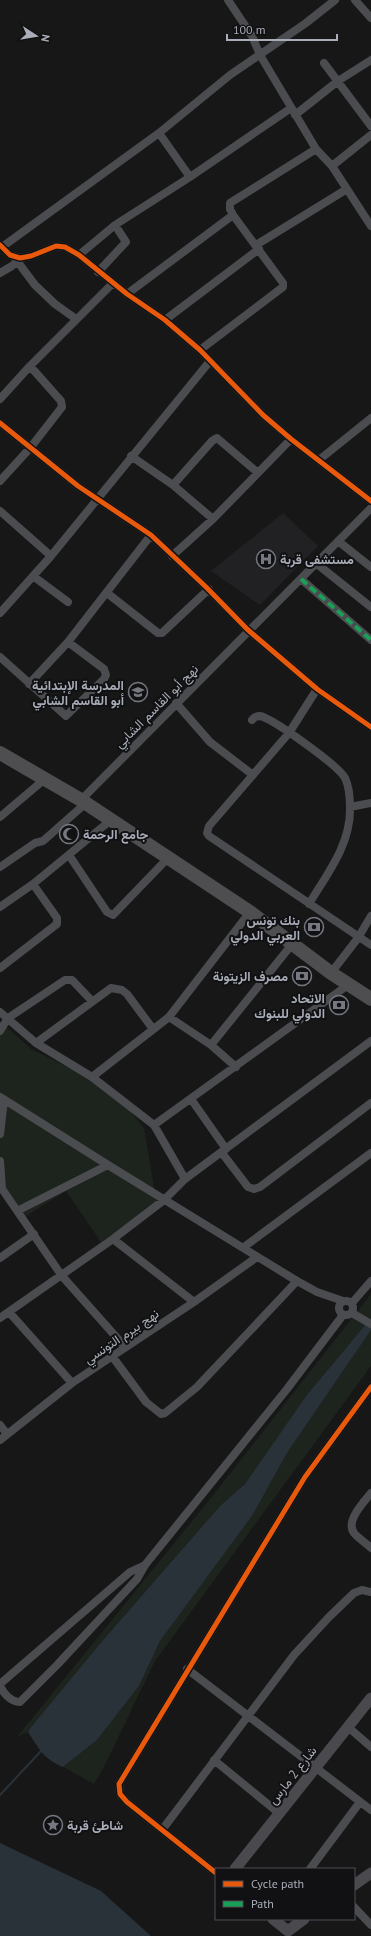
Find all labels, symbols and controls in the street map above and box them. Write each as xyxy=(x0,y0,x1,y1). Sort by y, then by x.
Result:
north arrow xyxy=(16,16,56,56)
scale bar xyxy=(227,16,337,42)
text: 100 m xyxy=(233,22,266,37)
text: N xyxy=(38,33,53,43)
hospital icon: مستشفى قربة xyxy=(255,548,277,570)
place label: مستشفى قربة xyxy=(280,551,354,568)
street label: نهج أبو القاسم الشابي xyxy=(111,661,204,753)
place label: المدرسة الإبتدائية أبو القاسم الشابي xyxy=(32,677,124,711)
school or university icon: المدرسة الإبتدائية أبو القاسم الشابي xyxy=(127,681,149,703)
mosque icon: جامع الرحمة xyxy=(58,823,80,845)
place label: جامع الرحمة xyxy=(83,826,148,844)
place label: بنك تونس العربي الدولي xyxy=(231,912,300,946)
bank icon: بنك تونس العربي الدولي xyxy=(303,916,325,938)
bank icon: مصرف الزيتونة xyxy=(291,965,313,987)
place label: مصرف الزيتونة xyxy=(213,968,288,985)
place label: الاتحاد الدولي للبنوك xyxy=(254,990,325,1024)
bank icon: الاتحاد الدولي للبنوك xyxy=(328,994,350,1016)
street label: نهج بيرم التونسي xyxy=(80,1305,164,1369)
street label: شارع 2 مارس xyxy=(264,1743,321,1808)
place icon: شاطئ قربة xyxy=(42,1814,64,1836)
place label: شاطئ قربة xyxy=(67,1817,123,1834)
legend xyxy=(215,1868,355,1920)
text: Cycle path xyxy=(251,1876,304,1891)
text: Path xyxy=(251,1896,274,1911)

